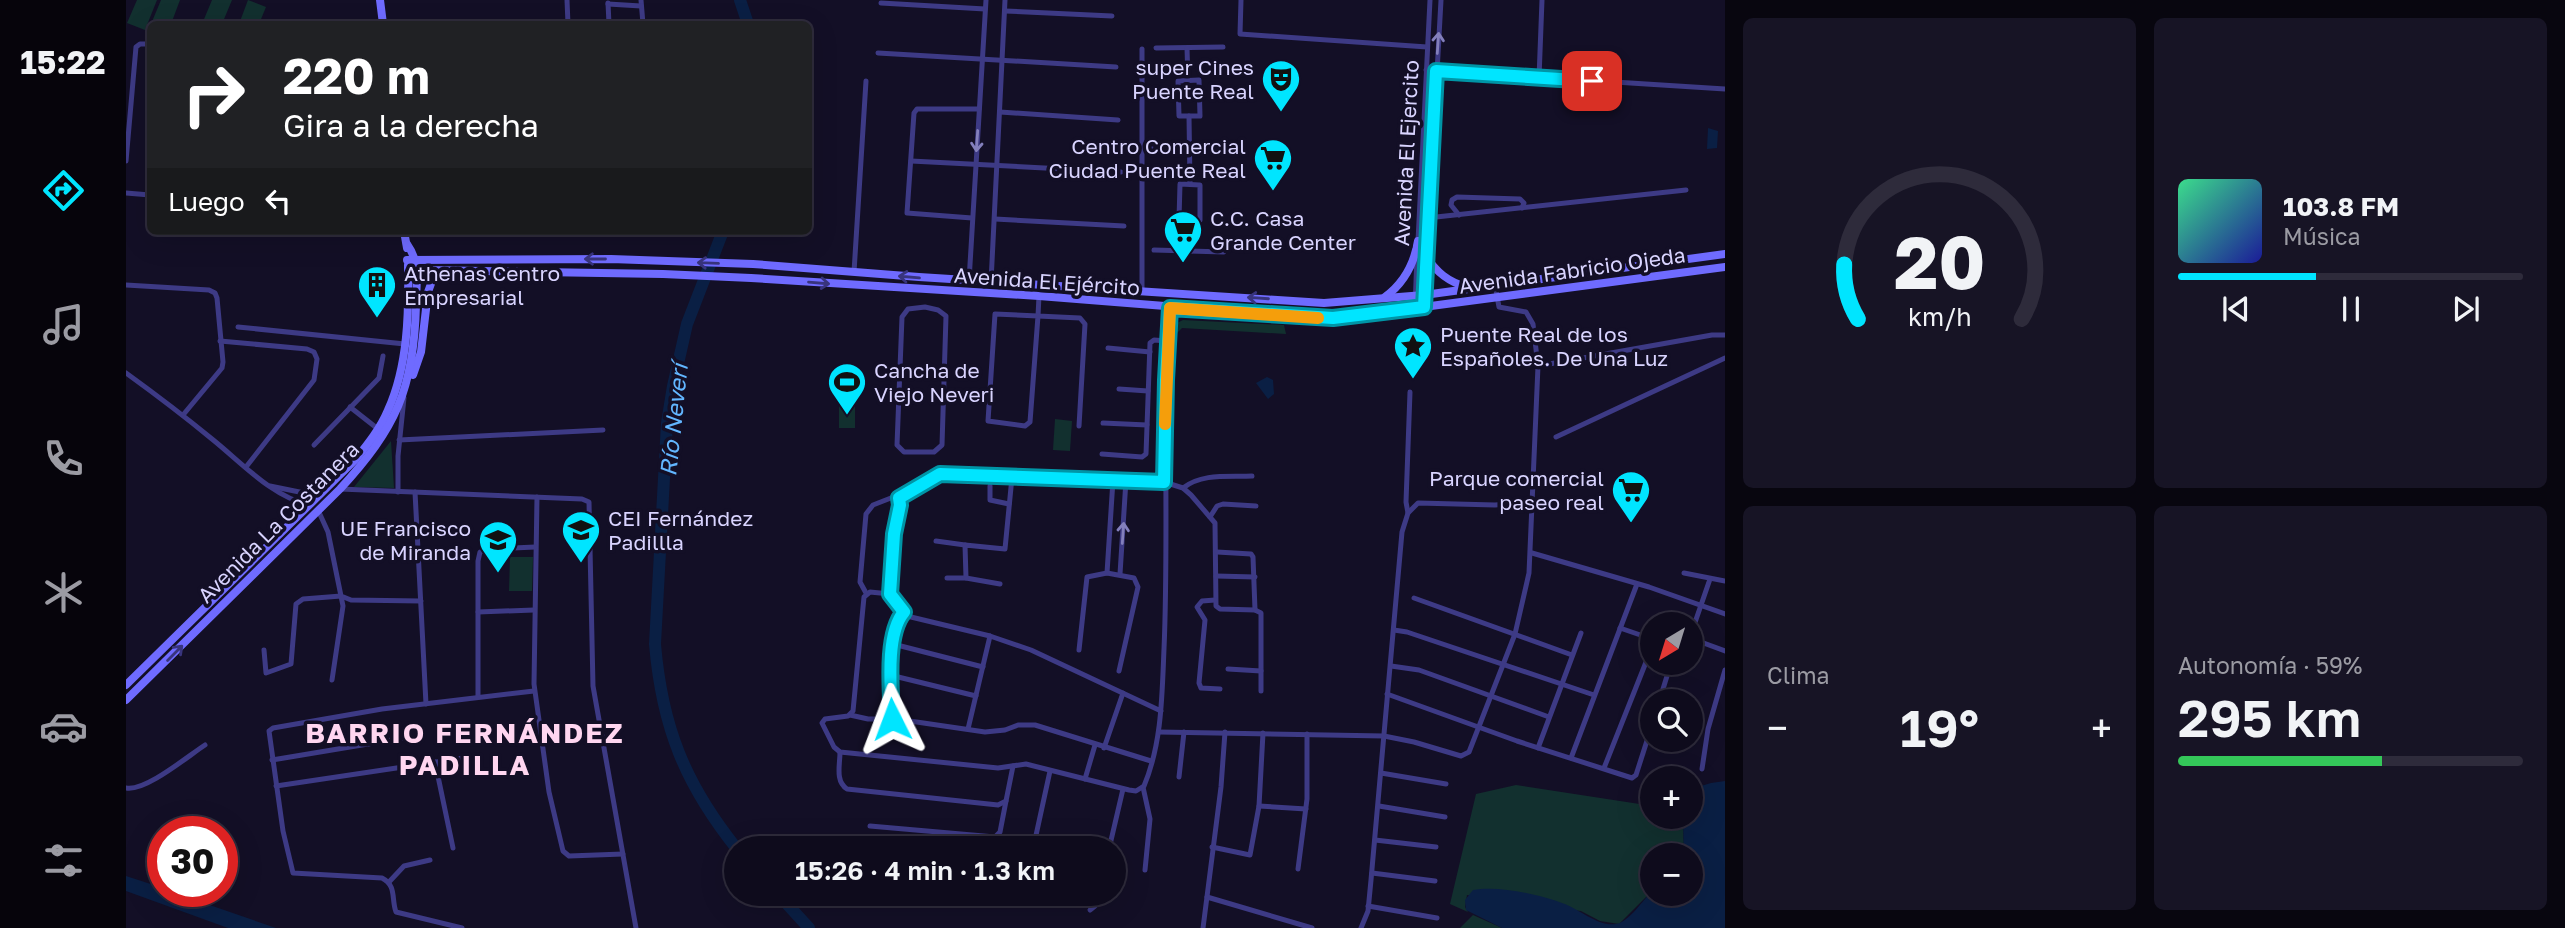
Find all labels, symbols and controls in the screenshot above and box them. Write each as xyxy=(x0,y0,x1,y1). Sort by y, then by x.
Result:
one-way arrow xyxy=(1432,32,1445,55)
text: 15:22 xyxy=(20,43,106,81)
text: 220 m xyxy=(283,46,430,105)
icon: right xyxy=(168,49,259,140)
pin xyxy=(1562,51,1622,111)
place label: super Cines Puente Real xyxy=(1132,54,1254,104)
theatre icon: super Cines Puente Real xyxy=(1260,58,1302,113)
street label: Avenida El Ejercito xyxy=(1388,59,1424,247)
icon: arrive xyxy=(1573,62,1611,100)
text: Gira a la derecha xyxy=(283,106,539,144)
one-way arrow xyxy=(970,130,983,152)
place label: Centro Comercial Ciudad Puente Real xyxy=(1048,133,1246,183)
supermarket icon: Centro Comercial Ciudad Puente Real xyxy=(1252,137,1294,192)
icon: directions xyxy=(39,166,88,215)
icon: left xyxy=(259,182,297,220)
text: Luego xyxy=(168,186,245,217)
text: 103.8 FM xyxy=(2283,191,2399,222)
place label: C.C. Casa Grande Center xyxy=(1210,205,1356,255)
supermarket icon: C.C. Casa Grande Center xyxy=(1162,209,1204,264)
text: 20 xyxy=(1894,219,1985,306)
text: Música xyxy=(2283,222,2361,250)
street label: Avenida Fabricio Ojeda xyxy=(1457,241,1687,299)
one-way arrow xyxy=(584,253,607,266)
one-way arrow xyxy=(697,256,720,269)
place label: Athenas Centro Empresarial xyxy=(404,260,560,310)
street label: Avenida El Ejército xyxy=(953,262,1141,300)
building icon: Athenas Centro Empresarial xyxy=(356,264,398,319)
one-way arrow xyxy=(898,270,921,283)
one-way arrow xyxy=(807,277,830,290)
icon: previous xyxy=(2217,290,2255,328)
icon: pause xyxy=(2332,290,2370,328)
icon: next xyxy=(2447,290,2485,328)
one-way arrow xyxy=(1247,292,1270,305)
icon: music xyxy=(39,300,88,349)
text: km/h xyxy=(1908,301,1971,332)
place label: Puente Real de los Españoles. De Una Luz xyxy=(1440,321,1668,371)
place icon: Puente Real de los Españoles. De Una Luz xyxy=(1392,325,1434,380)
water label: Río Neverí xyxy=(653,357,693,477)
place label: Cancha de Viejo Neveri xyxy=(874,357,994,407)
sports icon: Cancha de Viejo Neveri xyxy=(826,361,868,416)
icon: phone xyxy=(39,434,88,483)
street label: Avenida La Costanera xyxy=(192,436,364,608)
place label: Parque comercial paseo real xyxy=(1429,465,1604,515)
supermarket icon: Parque comercial paseo real xyxy=(1610,469,1652,524)
place label: CEI Fernández Padillla xyxy=(608,505,753,555)
school or university icon: CEI Fernández Padillla xyxy=(560,509,602,564)
place label: UE Francisco de Miranda xyxy=(340,515,471,565)
school or university icon: UE Francisco de Miranda xyxy=(477,519,519,574)
one-way arrow xyxy=(1117,522,1130,545)
icon: climate xyxy=(39,568,88,617)
north arrow xyxy=(1640,612,1703,676)
map controls xyxy=(1640,612,1703,906)
one-way arrow xyxy=(166,644,183,661)
text: Autonomía · 59% xyxy=(2178,651,2362,679)
text: Clima xyxy=(1767,661,1830,689)
position arrow xyxy=(855,682,929,756)
text: 295 km xyxy=(2178,686,2361,748)
button: search xyxy=(1640,689,1703,752)
text: 19° xyxy=(1900,696,1979,758)
icon: car xyxy=(39,702,88,751)
text: − xyxy=(1767,705,1788,750)
text: + xyxy=(2091,705,2112,750)
district label: BARRIO FERNÁNDEZ PADILLA xyxy=(305,716,625,781)
button: + xyxy=(1640,766,1703,829)
speed limit sign: 30 xyxy=(147,816,238,907)
icon: filters xyxy=(39,836,88,885)
button: − xyxy=(1640,843,1703,906)
text: 15:26 · 4 min · 1.3 km xyxy=(795,855,1055,886)

